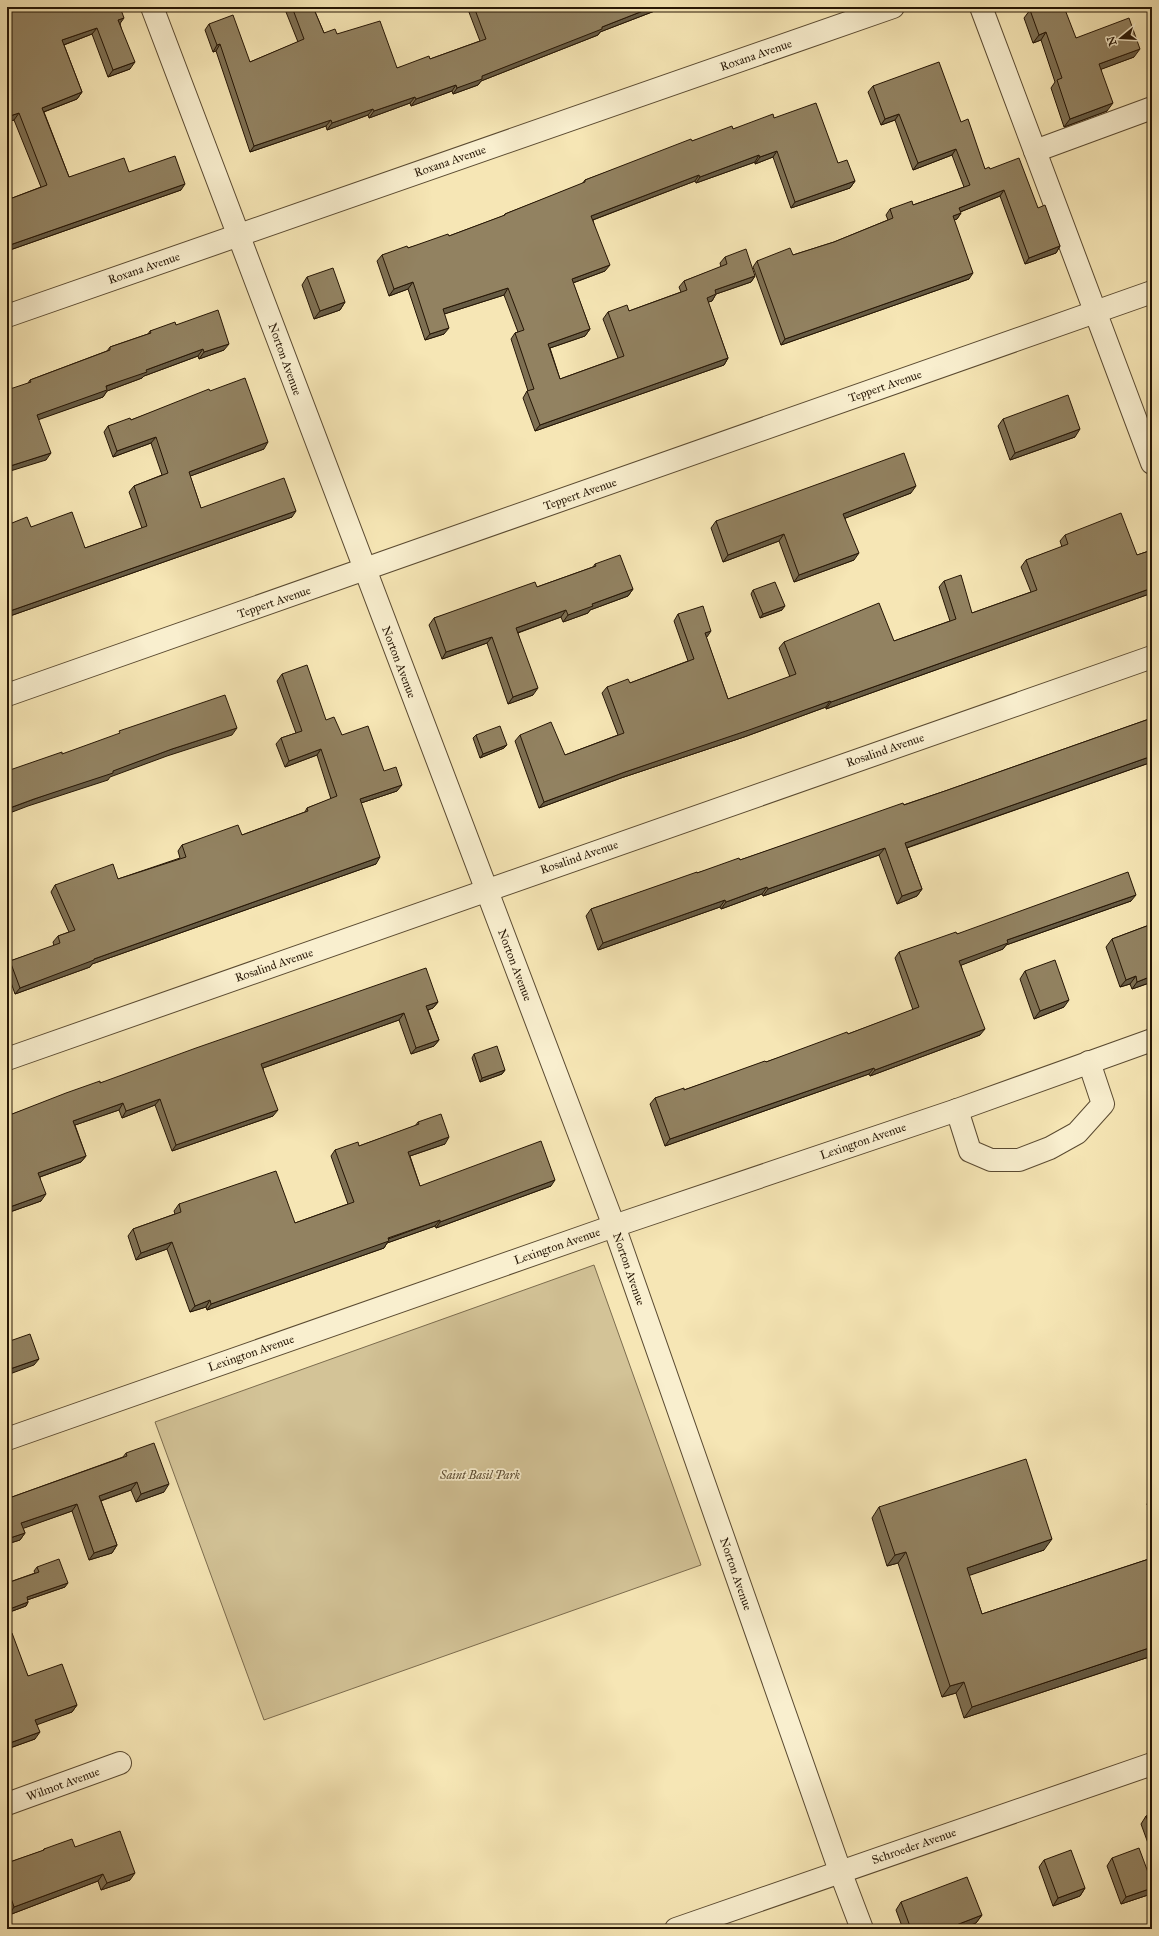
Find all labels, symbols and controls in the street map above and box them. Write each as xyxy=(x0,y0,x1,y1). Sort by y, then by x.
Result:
north arrow xyxy=(1101,18,1141,58)
text: N xyxy=(1104,34,1120,47)
street label: Roxana Avenue xyxy=(718,36,794,74)
street label: Roxana Avenue xyxy=(412,142,488,180)
street label: Roxana Avenue xyxy=(106,249,182,287)
street label: Norton Avenue xyxy=(265,321,305,397)
street label: Teppert Avenue xyxy=(846,367,924,405)
street label: Teppert Avenue xyxy=(541,475,619,513)
street label: Teppert Avenue xyxy=(235,583,313,621)
street label: Norton Avenue xyxy=(379,624,419,700)
street label: Rosalind Avenue xyxy=(844,730,926,770)
street label: Rosalind Avenue xyxy=(538,837,620,877)
street label: Norton Avenue xyxy=(495,927,535,1003)
street label: Rosalind Avenue xyxy=(233,945,315,985)
street label: Lexington Avenue xyxy=(818,1120,908,1163)
street label: Lexington Avenue xyxy=(512,1225,602,1268)
street label: Norton Avenue xyxy=(610,1231,648,1307)
street label: Lexington Avenue xyxy=(206,1332,296,1375)
park label: Saint Basil Park xyxy=(439,1468,521,1482)
street label: Norton Avenue xyxy=(717,1536,755,1612)
street label: Wilmot Avenue xyxy=(24,1764,102,1804)
street label: Schroeder Avenue xyxy=(870,1825,958,1867)

